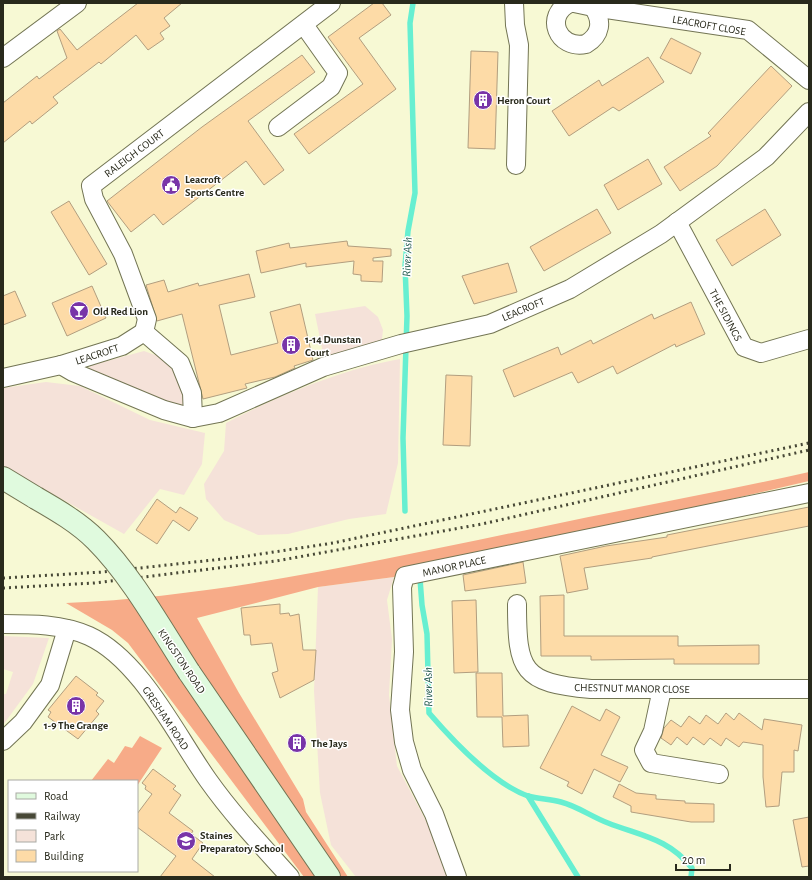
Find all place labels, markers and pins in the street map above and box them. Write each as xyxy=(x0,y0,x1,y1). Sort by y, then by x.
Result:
building icon: Heron Court xyxy=(472,89,494,111)
place label: Heron Court xyxy=(497,95,551,106)
public building icon: Leacroft Sports Centre xyxy=(160,174,182,196)
place label: Leacroft Sports Centre xyxy=(185,174,244,198)
bar icon: Old Red Lion xyxy=(68,300,90,322)
place label: Old Red Lion xyxy=(93,306,148,317)
building icon: 1-14 Dunstan Court xyxy=(280,334,302,356)
place label: 1-14 Dunstan Court xyxy=(305,334,361,358)
building icon: 1-9 The Grange xyxy=(65,695,87,717)
place label: 1-9 The Grange xyxy=(44,720,108,731)
building icon: The Jays xyxy=(286,732,308,754)
place label: The Jays xyxy=(311,738,347,749)
school or university icon: Staines Preparatory School xyxy=(175,830,197,852)
place label: Staines Preparatory School xyxy=(200,830,284,854)

